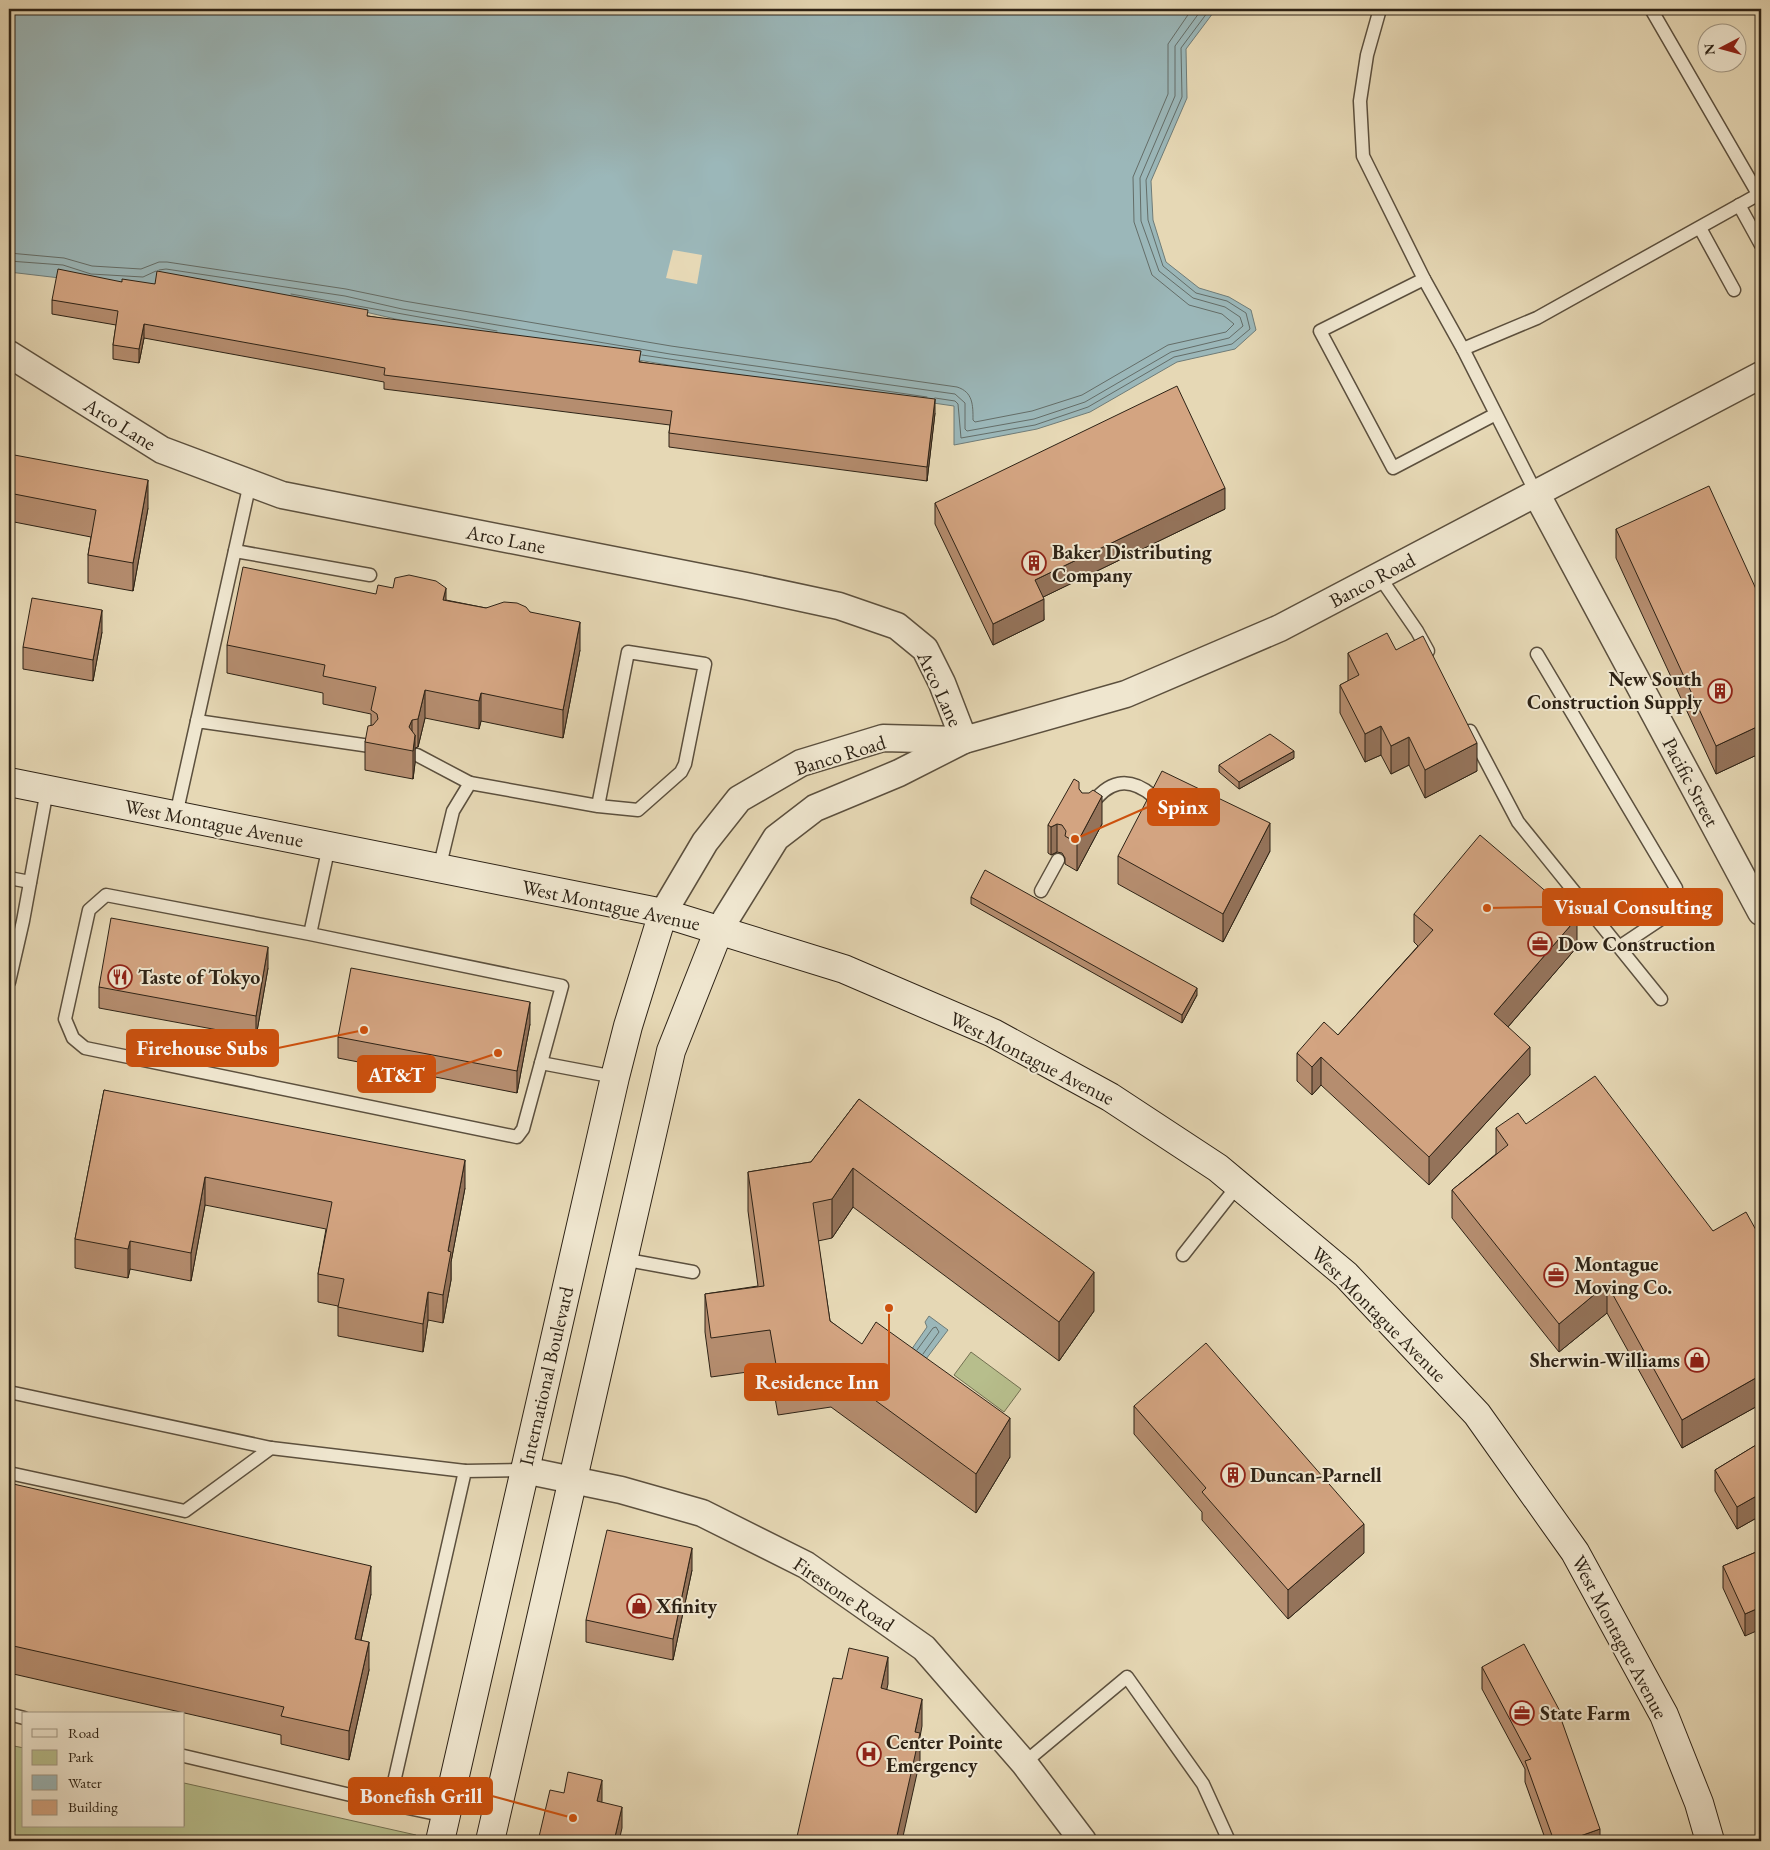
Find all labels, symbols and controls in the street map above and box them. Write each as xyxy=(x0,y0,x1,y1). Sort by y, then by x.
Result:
north arrow xyxy=(1698,22,1748,72)
text: N xyxy=(1699,42,1719,56)
street label: Arco Lane xyxy=(78,391,161,456)
street label: Arco Lane xyxy=(463,518,548,559)
place label: Baker Distributing Company xyxy=(1052,539,1213,588)
street label: Banco Road xyxy=(1324,546,1420,613)
building icon: Baker Distributing Company xyxy=(1021,550,1047,576)
street label: Arco Lane xyxy=(911,646,969,731)
place label: New South Construction Supply xyxy=(1527,666,1702,715)
building icon: New South Construction Supply xyxy=(1707,678,1733,704)
street label: Banco Road xyxy=(791,729,889,781)
street label: Pacific Street xyxy=(1657,733,1726,832)
callout: Spinx xyxy=(1148,789,1219,825)
street label: West Montague Avenue xyxy=(122,793,306,853)
text: Spinx xyxy=(1158,793,1209,820)
street label: West Montague Avenue xyxy=(519,873,703,937)
callout: Visual Consulting xyxy=(1543,889,1722,925)
text: Visual Consulting xyxy=(1554,893,1713,920)
office icon: Dow Construction xyxy=(1527,931,1553,957)
place label: Dow Construction xyxy=(1558,931,1715,957)
restaurant icon: Taste of Tokyo xyxy=(107,964,133,990)
place label: Taste of Tokyo xyxy=(138,964,260,990)
street label: West Montague Avenue xyxy=(945,1005,1119,1111)
callout: Firehouse Subs xyxy=(127,1030,278,1066)
text: Firehouse Subs xyxy=(137,1034,267,1061)
callout: AT&T xyxy=(358,1056,435,1092)
text: AT&T xyxy=(367,1061,425,1088)
street label: West Montague Avenue xyxy=(1306,1241,1453,1388)
place label: Montague Moving Co. xyxy=(1574,1251,1672,1300)
office icon: Montague Moving Co. xyxy=(1543,1262,1569,1288)
street label: International Boulevard xyxy=(513,1283,579,1468)
place label: Sherwin-Williams xyxy=(1530,1347,1680,1373)
shop icon: Sherwin-Williams xyxy=(1684,1347,1710,1373)
callout: Residence Inn xyxy=(745,1364,889,1400)
text: Residence Inn xyxy=(755,1368,879,1395)
building icon: Duncan-Parnell xyxy=(1220,1462,1246,1488)
place label: Duncan-Parnell xyxy=(1250,1462,1382,1488)
street label: Firestone Road xyxy=(788,1551,900,1638)
street label: West Montague Avenue xyxy=(1566,1551,1674,1723)
shop icon: Xfinity xyxy=(626,1593,652,1619)
place label: Xfinity xyxy=(655,1593,718,1619)
office icon: State Farm xyxy=(1509,1700,1535,1726)
place label: State Farm xyxy=(1540,1700,1630,1726)
legend xyxy=(22,1712,185,1828)
text: Road xyxy=(68,1723,100,1742)
place label: Center Pointe Emergency xyxy=(886,1729,1003,1778)
hospital icon: Center Pointe Emergency xyxy=(856,1741,882,1767)
text: Park xyxy=(68,1747,95,1766)
text: Water xyxy=(68,1773,102,1792)
callout: Bonefish Grill xyxy=(349,1778,492,1814)
text: Bonefish Grill xyxy=(360,1782,482,1809)
text: Building xyxy=(68,1797,118,1816)

